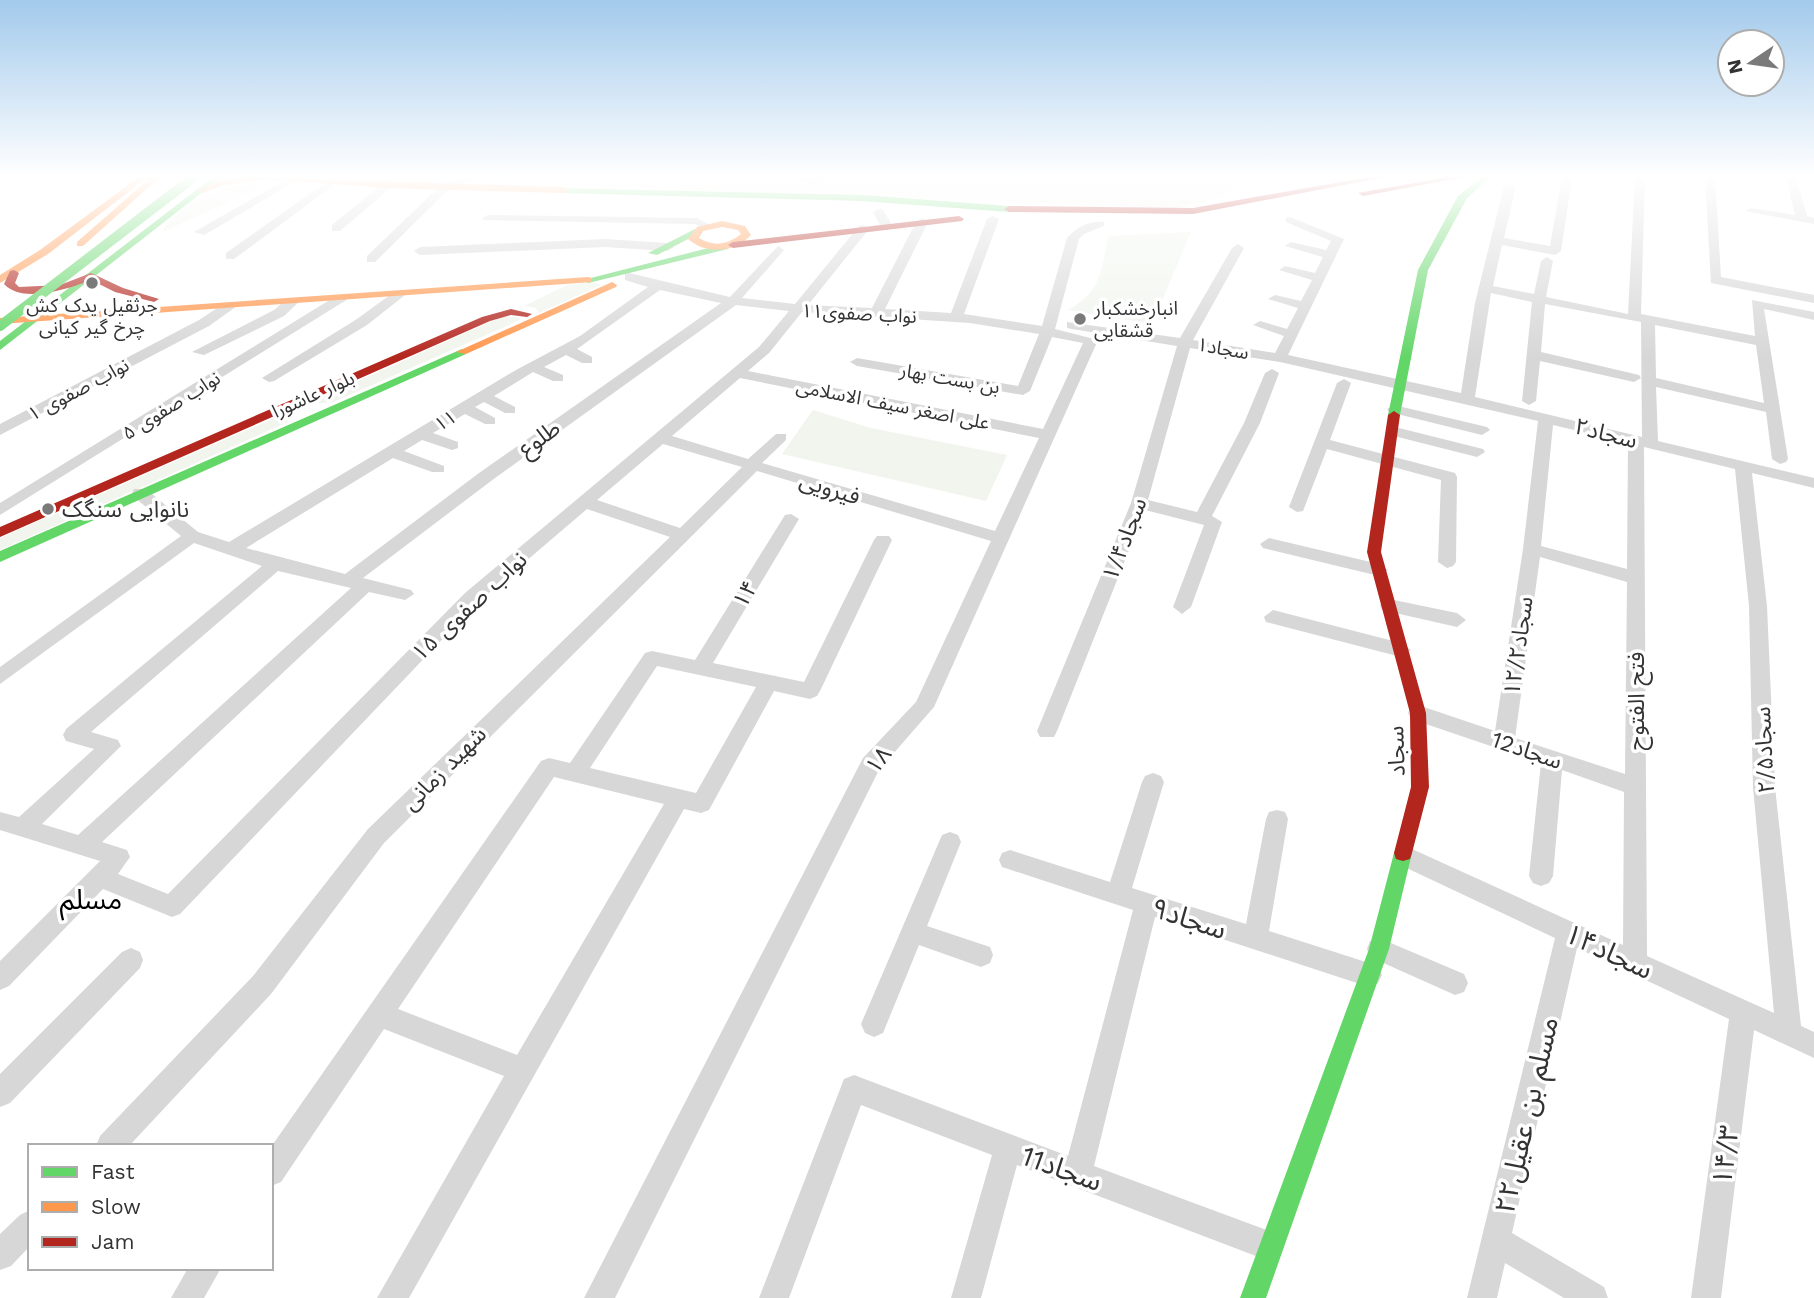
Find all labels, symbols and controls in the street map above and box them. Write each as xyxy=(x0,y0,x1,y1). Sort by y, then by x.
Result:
north arrow xyxy=(1716,28,1786,98)
text: N xyxy=(1722,57,1748,76)
marker: جرثقیل یدک کش چرخ گیر کیانی xyxy=(84,275,100,291)
place label: جرثقیل یدک کش چرخ گیر کیانی xyxy=(26,294,158,341)
place label: انبارخشکبار قشقایی xyxy=(1093,297,1178,342)
street label: ۱۱نواب صفوی xyxy=(801,299,917,328)
marker: انبارخشکبار قشقایی xyxy=(1072,311,1088,327)
street label: ۱سجاد xyxy=(1195,333,1251,364)
street label: نواب صفوی ۱ xyxy=(24,353,133,426)
street label: بن بست بهار xyxy=(897,358,1002,399)
street label: نواب صفوی ۵ xyxy=(118,366,225,445)
street label: بلوار عاشورا xyxy=(268,366,358,423)
street label: علی اصغر سیف الاسلامی xyxy=(794,374,992,435)
street label: ۱۱ xyxy=(430,405,461,436)
street label: ۲سجاد xyxy=(1572,413,1640,454)
street label: طلوع xyxy=(513,414,567,465)
street label: فیرویی xyxy=(796,466,863,510)
street label: ۱/۴سجاد xyxy=(1096,494,1153,585)
place label: نانوایی سنگک xyxy=(62,496,189,523)
marker: نانوایی سنگک xyxy=(40,501,56,517)
street label: نواب صفوی ۱۵ xyxy=(406,546,533,667)
street label: ۱۴ xyxy=(727,576,764,612)
street label: ۱۲/۲سجاد xyxy=(1498,595,1539,697)
street label: فتح الفتوح xyxy=(1623,652,1653,750)
street label: ۲/۵سجاد xyxy=(1749,706,1780,794)
street label: شهید زمانی xyxy=(397,721,492,816)
street label: سجاد xyxy=(1382,725,1411,777)
street label: 12سجاد xyxy=(1488,726,1566,775)
street label: ۱۸ xyxy=(860,742,897,779)
district label: مسلم xyxy=(60,883,122,921)
street label: ۹سجاد xyxy=(1147,891,1231,946)
street label: ۱۴سجاد xyxy=(1560,917,1658,986)
street label: مسلم بن عقیل۲۲ xyxy=(1488,1014,1570,1218)
street label: ۱۴/۳ xyxy=(1705,1123,1746,1187)
street label: 11سجاد xyxy=(1017,1139,1107,1198)
legend xyxy=(28,1144,273,1270)
text: Fast xyxy=(91,1159,135,1184)
text: Slow xyxy=(91,1194,141,1219)
text: Jam xyxy=(91,1229,134,1254)

